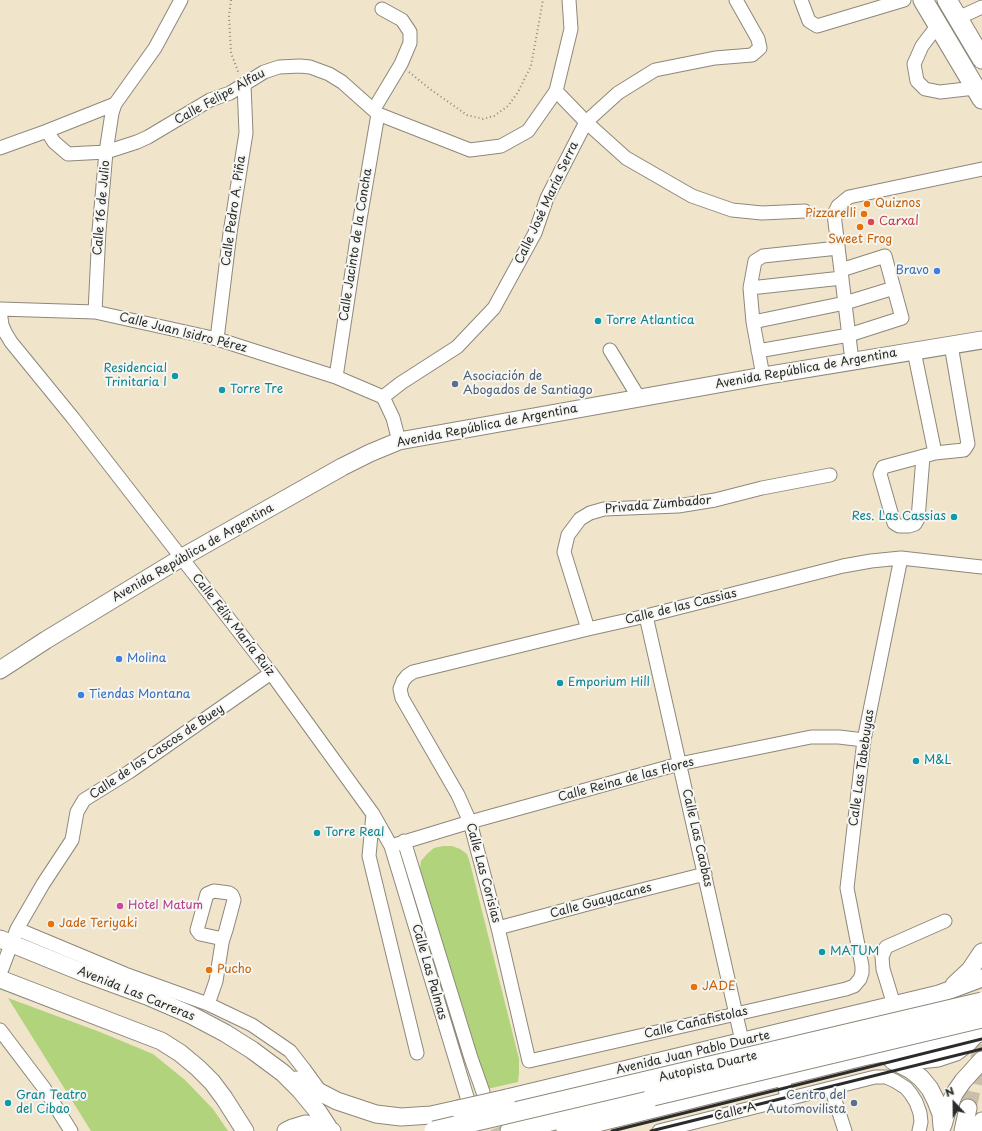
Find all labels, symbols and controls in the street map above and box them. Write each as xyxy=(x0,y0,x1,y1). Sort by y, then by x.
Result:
street label: Calle Felipe Alfau xyxy=(172,66,268,128)
street label: Calle José María Serra xyxy=(512,140,582,266)
street label: Calle Pedro A. Piña xyxy=(219,155,249,267)
street label: Calle 16 de Julio xyxy=(91,160,113,256)
street label: Calle Jacinto de la Concha xyxy=(337,168,375,322)
place label: Quiznos xyxy=(875,197,921,211)
marker: Quiznos xyxy=(862,199,872,209)
place label: Pizzarelli xyxy=(805,207,856,221)
marker: Pizzarelli xyxy=(859,209,869,219)
place label: Carxal xyxy=(879,215,919,229)
marker: Carxal xyxy=(866,217,876,227)
marker: Sweet Frog xyxy=(855,222,865,232)
place label: Sweet Frog xyxy=(828,233,892,247)
place label: Bravo xyxy=(896,264,929,278)
marker: Bravo xyxy=(932,266,942,276)
street label: Calle Juan Isidro Pérez xyxy=(118,310,248,356)
place label: Torre Atlantica xyxy=(606,314,694,328)
marker: Torre Atlantica xyxy=(593,316,603,326)
street label: Avenida República de Argentina xyxy=(714,346,898,392)
place label: Residencial Trinitaria I xyxy=(103,362,167,390)
place label: Asociación de Abogados de Santiago xyxy=(463,370,592,398)
marker: Residencial Trinitaria I xyxy=(170,371,180,381)
marker: Asociación de Abogados de Santiago xyxy=(450,379,460,389)
place label: Torre Tre xyxy=(230,383,283,397)
marker: Torre Tre xyxy=(217,385,227,395)
street label: Avenida República de Argentina xyxy=(395,401,579,451)
street label: Privada Zumbador xyxy=(604,493,712,517)
street label: Avenida República de Argentina xyxy=(110,501,276,605)
place label: Res. Las Cassias xyxy=(852,510,946,524)
marker: Res. Las Cassias xyxy=(949,512,959,522)
street label: Calle Félix María Ruiz xyxy=(189,571,277,679)
street label: Calle de las Cassias xyxy=(624,586,738,628)
place label: Molina xyxy=(127,652,166,666)
marker: Molina xyxy=(114,654,124,664)
place label: Emporium Hill xyxy=(568,676,650,690)
marker: Emporium Hill xyxy=(555,678,565,688)
place label: Tiendas Montana xyxy=(89,688,190,702)
marker: Tiendas Montana xyxy=(76,690,86,700)
street label: Calle de los Cascos de Buey xyxy=(87,702,227,802)
street label: Calle Las Tabebuyas xyxy=(847,709,877,827)
place label: M&L xyxy=(924,754,951,768)
street label: Calle Reina de las Flores xyxy=(556,755,696,805)
marker: M&L xyxy=(911,756,921,766)
street label: Calle Las Caobas xyxy=(679,788,715,888)
street label: Calle Las Corisias xyxy=(463,821,503,925)
place label: Torre Real xyxy=(325,826,384,840)
marker: Torre Real xyxy=(312,828,322,838)
street label: Calle Guayacanes xyxy=(549,881,653,921)
place label: Hotel Matum xyxy=(128,899,203,913)
marker: Hotel Matum xyxy=(115,901,125,911)
place label: Jade Teriyaki xyxy=(59,917,137,931)
marker: Jade Teriyaki xyxy=(46,919,56,929)
street label: Calle Las Palmas xyxy=(408,923,450,1021)
place label: MATUM xyxy=(830,945,879,959)
marker: MATUM xyxy=(817,947,827,957)
place label: Pucho xyxy=(217,963,251,977)
street label: Avenida Las Carreras xyxy=(75,964,197,1024)
marker: Pucho xyxy=(204,965,214,975)
place label: JADE xyxy=(702,980,736,994)
marker: JADE xyxy=(689,982,699,992)
street label: Calle Cañafistolas xyxy=(643,1004,749,1042)
street label: Avenida Juan Pablo Duarte xyxy=(615,1028,771,1078)
street label: Autopista Duarte xyxy=(657,1049,759,1085)
text: N xyxy=(942,1082,957,1101)
north arrow xyxy=(934,1083,974,1123)
place label: Gran Teatro del Cibao xyxy=(16,1089,87,1117)
place label: Centro del Automovilista xyxy=(766,1089,846,1117)
marker: Gran Teatro del Cibao xyxy=(3,1098,13,1108)
marker: Centro del Automovilista xyxy=(849,1098,859,1108)
street label: Calle A xyxy=(713,1100,757,1124)

